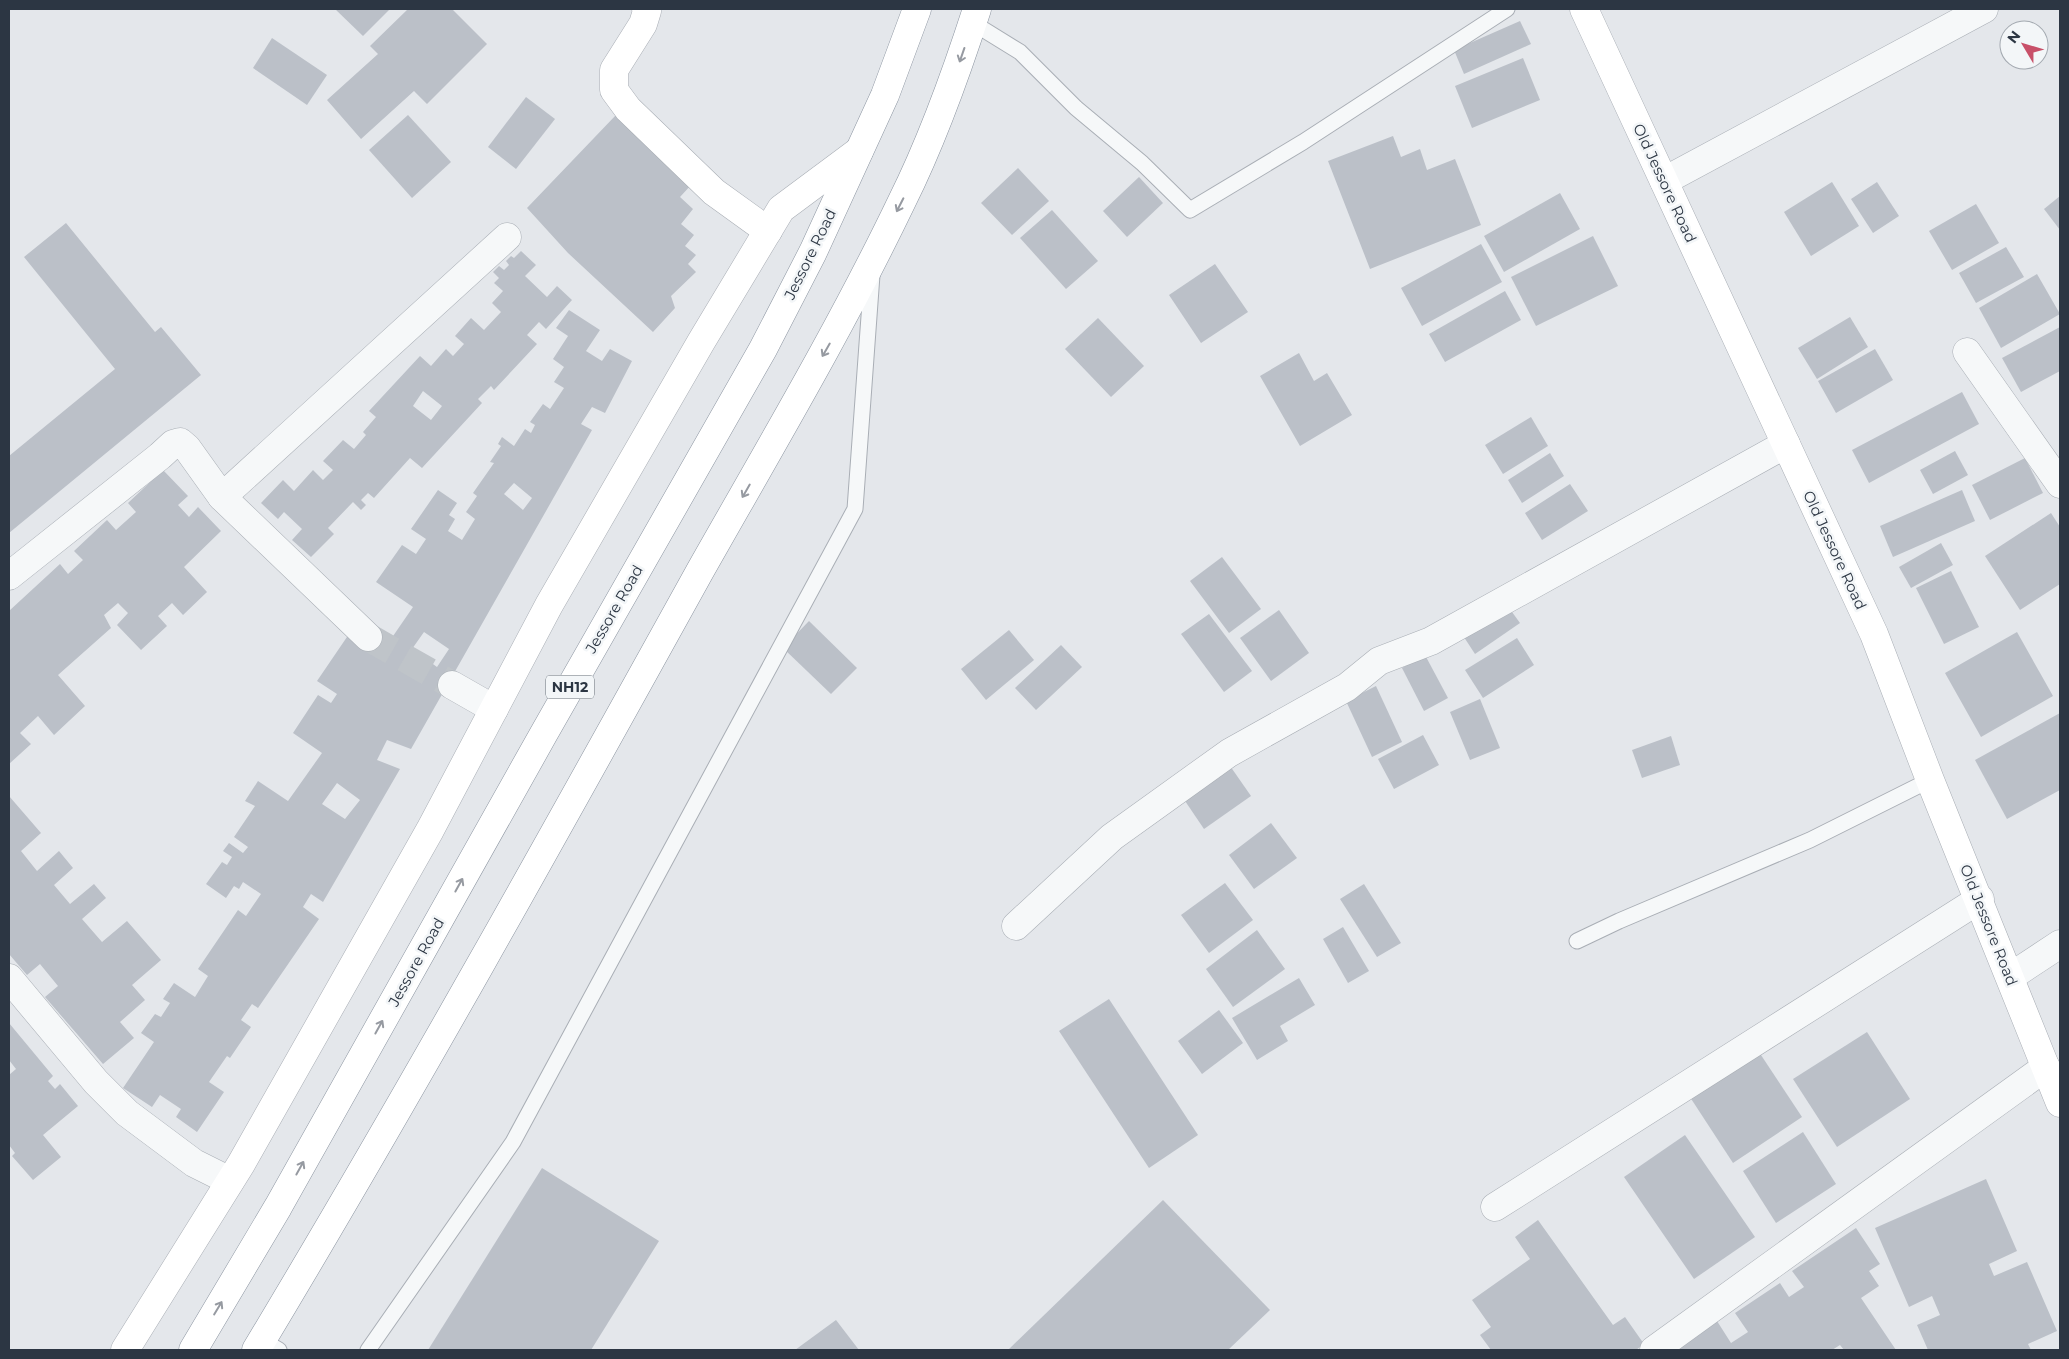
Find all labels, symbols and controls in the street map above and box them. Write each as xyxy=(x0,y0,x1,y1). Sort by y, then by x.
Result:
north arrow xyxy=(1999,20,2049,70)
text: N xyxy=(2003,27,2024,47)
one-way arrow xyxy=(957,47,966,62)
street label: Old Jessore Road xyxy=(1629,120,1701,246)
one-way arrow xyxy=(895,197,904,212)
street label: Jessore Road xyxy=(779,205,840,303)
one-way arrow xyxy=(821,342,831,357)
one-way arrow xyxy=(741,483,750,498)
street label: Old Jessore Road xyxy=(1799,487,1871,613)
street label: Jessore Road xyxy=(581,562,647,657)
road number: NH12 xyxy=(546,676,594,699)
street label: Old Jessore Road xyxy=(1956,861,2022,989)
one-way arrow xyxy=(454,878,464,892)
street label: Jessore Road xyxy=(383,914,448,1011)
one-way arrow xyxy=(375,1020,385,1034)
one-way arrow xyxy=(295,1161,305,1176)
one-way arrow xyxy=(213,1302,223,1316)

